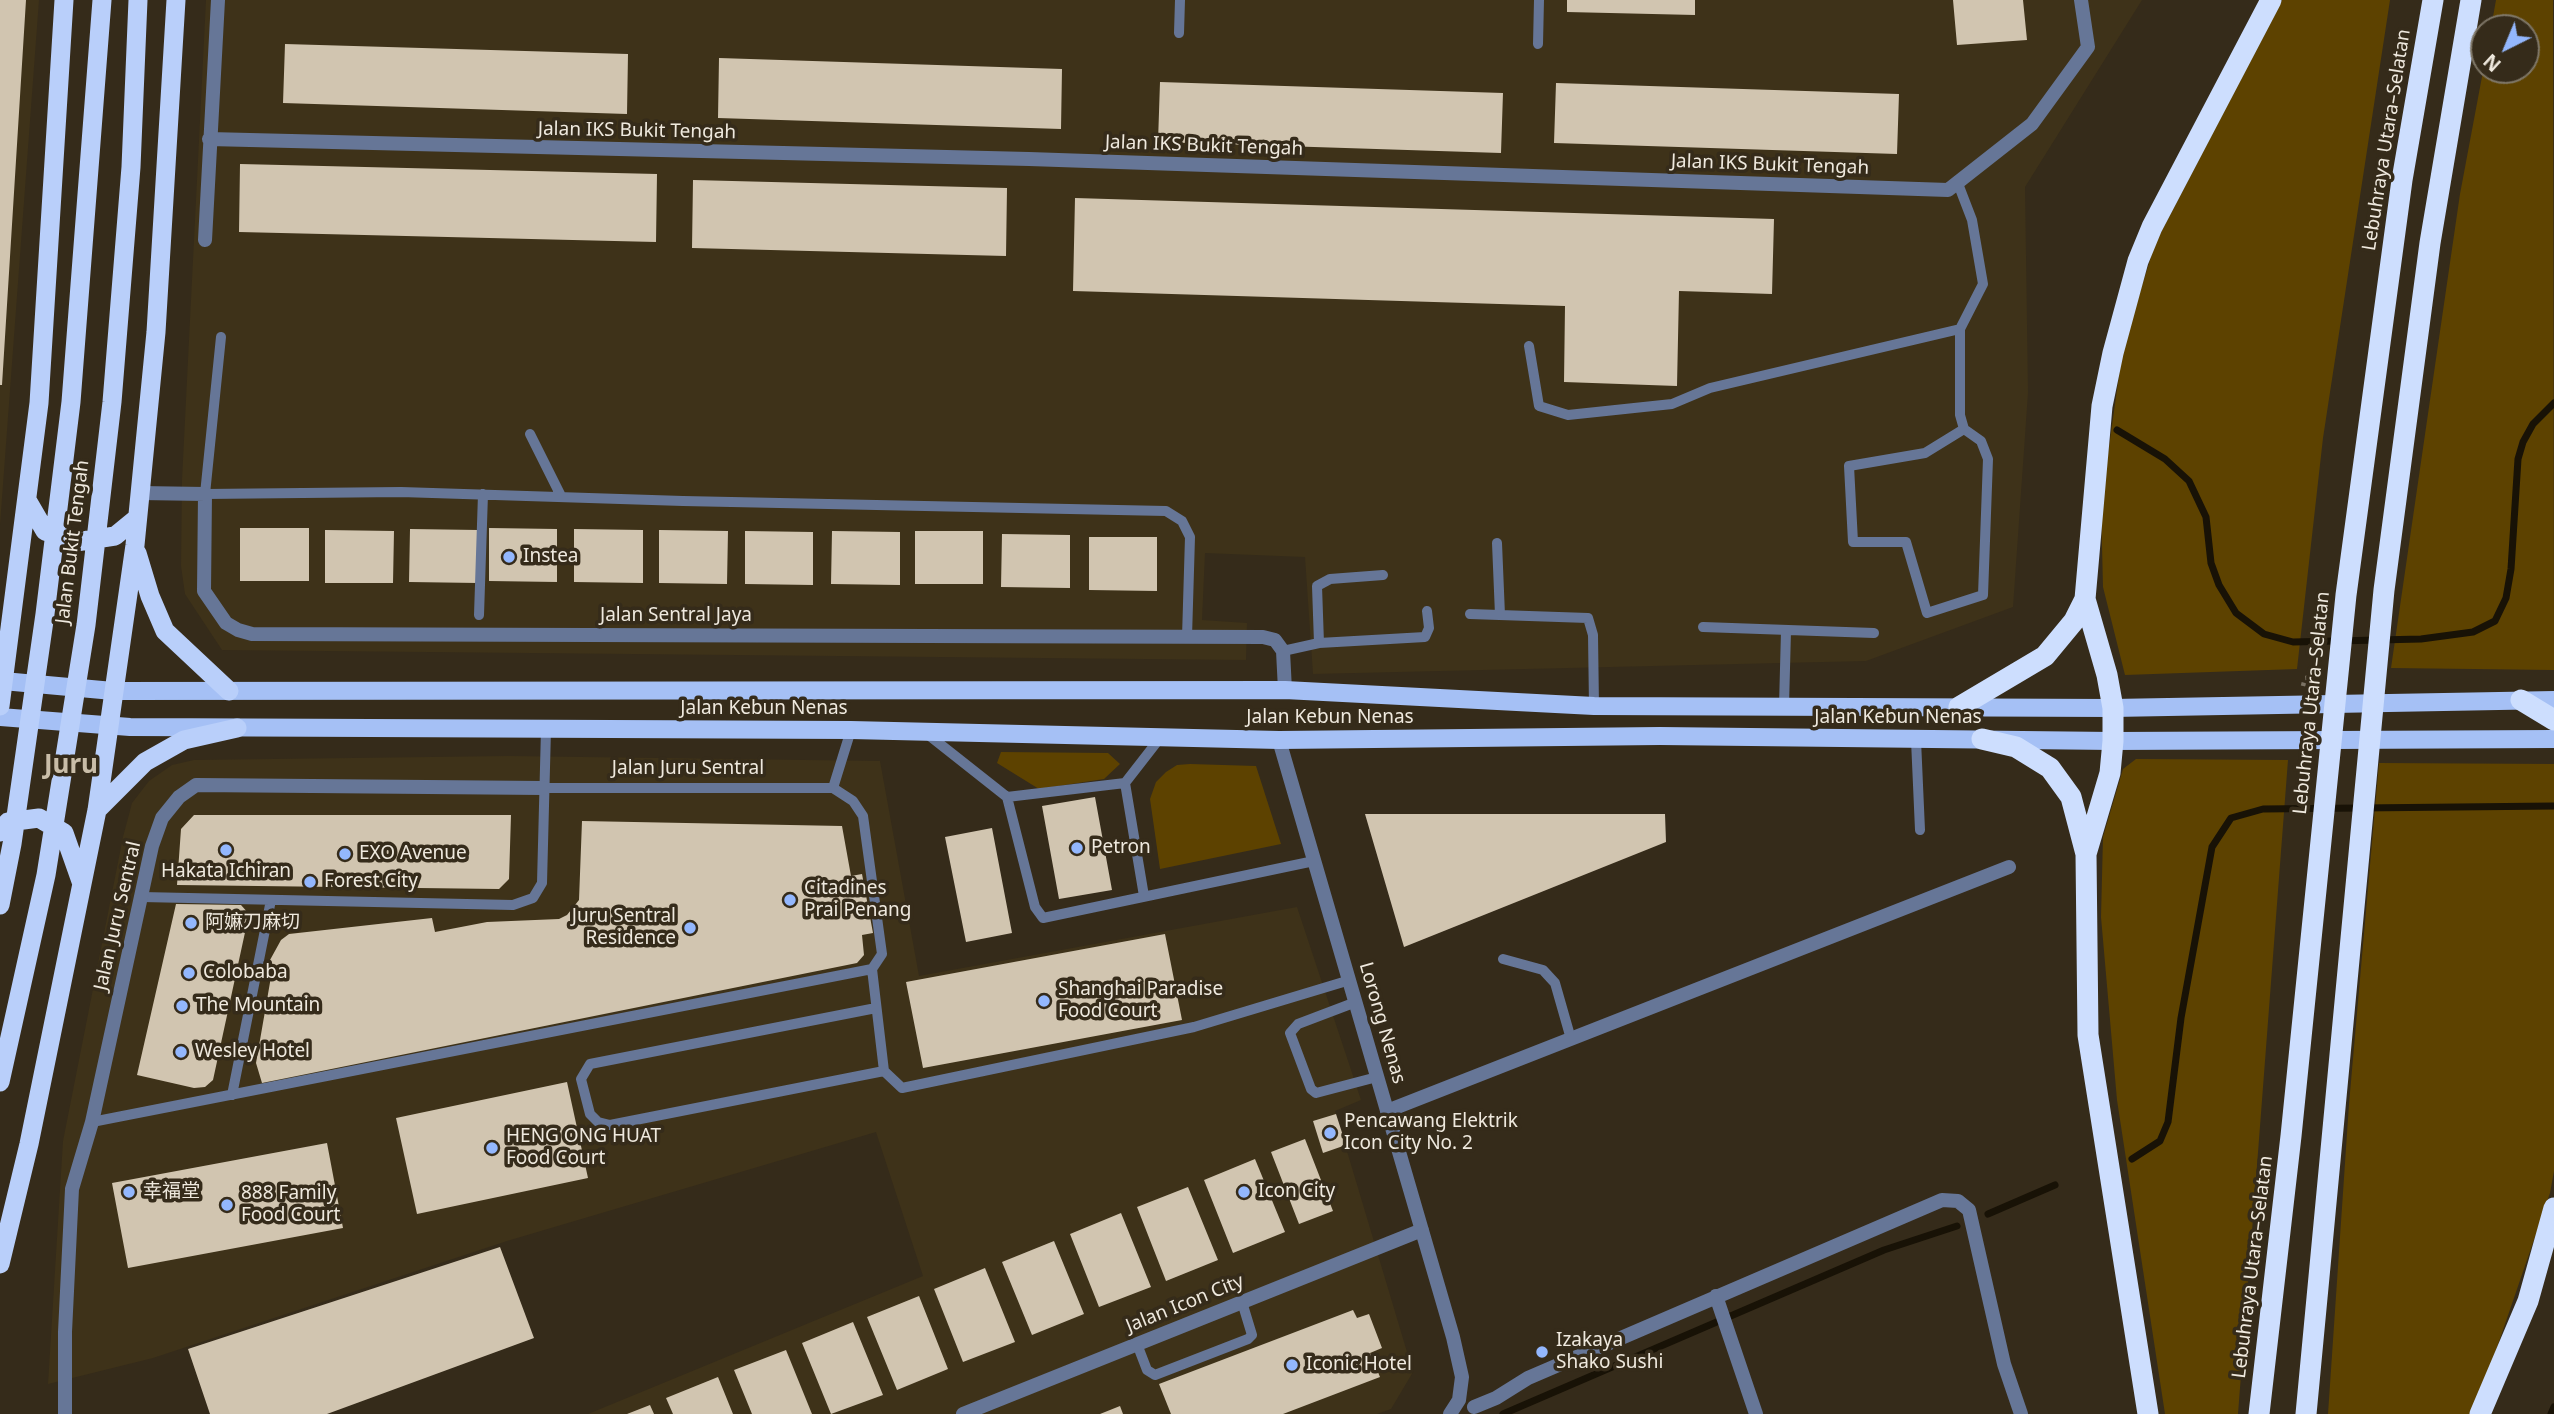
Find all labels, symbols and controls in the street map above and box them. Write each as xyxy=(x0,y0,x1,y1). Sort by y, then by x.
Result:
north arrow xyxy=(2470,14,2540,84)
street label: Lebuhraya Utara–Selatan xyxy=(2358,27,2416,253)
text: N xyxy=(2478,48,2507,78)
street label: Jalan IKS Bukit Tengah xyxy=(538,118,736,144)
street label: Jalan IKS Bukit Tengah xyxy=(1104,131,1304,161)
street label: Jalan IKS Bukit Tengah xyxy=(1670,150,1870,180)
street label: Jalan Bukit Tengah xyxy=(52,459,94,625)
place label: Instea xyxy=(523,546,579,568)
marker: Instea xyxy=(501,549,517,565)
street label: Lebuhraya Utara–Selatan xyxy=(2289,590,2335,816)
street label: Jalan Sentral Jaya xyxy=(600,605,752,627)
street label: Jalan Kebun Nenas xyxy=(680,698,848,720)
street label: Jalan Kebun Nenas xyxy=(1246,707,1414,729)
street label: Jalan Kebun Nenas xyxy=(1814,707,1982,729)
district label: Juru xyxy=(44,750,98,782)
street label: Jalan Juru Sentral xyxy=(612,758,764,780)
place label: Petron xyxy=(1091,837,1151,859)
street label: Jalan Juru Sentral xyxy=(90,839,146,993)
marker: Petron xyxy=(1069,840,1085,856)
marker: Hakata Ichiran xyxy=(218,842,234,858)
place label: EXO Avenue xyxy=(359,843,467,865)
marker: EXO Avenue xyxy=(337,846,353,862)
place label: Hakata Ichiran xyxy=(161,861,291,883)
place label: Forest City xyxy=(324,871,418,893)
marker: Forest City xyxy=(302,874,318,890)
place label: Citadines Prai Penang xyxy=(804,878,912,922)
marker: Citadines Prai Penang xyxy=(782,892,798,908)
place label: Juru Sentral Residence xyxy=(572,906,676,950)
place label: 阿嫲刀麻切 xyxy=(205,912,300,934)
marker: 阿嫲刀麻切 xyxy=(183,915,199,931)
marker: Juru Sentral Residence xyxy=(682,920,698,936)
street label: Lorong Nenas xyxy=(1354,960,1410,1086)
place label: Colobaba xyxy=(203,962,288,984)
marker: Colobaba xyxy=(181,965,197,981)
place label: Shanghai Paradise Food Court xyxy=(1058,979,1223,1023)
marker: Shanghai Paradise Food Court xyxy=(1036,993,1052,1009)
place label: The Mountain xyxy=(196,995,320,1017)
marker: The Mountain xyxy=(174,998,190,1014)
place label: Wesley Hotel xyxy=(195,1041,310,1063)
marker: Wesley Hotel xyxy=(173,1044,189,1060)
place label: Pencawang Elektrik Icon City No. 2 xyxy=(1344,1111,1518,1155)
marker: Pencawang Elektrik Icon City No. 2 xyxy=(1322,1125,1338,1141)
place label: HENG ONG HUAT Food Court xyxy=(506,1126,661,1170)
marker: HENG ONG HUAT Food Court xyxy=(484,1140,500,1156)
street label: Lebuhraya Utara–Selatan xyxy=(2228,1154,2278,1380)
place label: 幸福堂 xyxy=(143,1181,200,1203)
place label: Icon City xyxy=(1258,1181,1335,1203)
place label: 888 Family Food Court xyxy=(241,1183,340,1227)
marker: 幸福堂 xyxy=(121,1184,137,1200)
marker: Icon City xyxy=(1236,1184,1252,1200)
marker: 888 Family Food Court xyxy=(219,1197,235,1213)
street label: Jalan Icon City xyxy=(1123,1270,1247,1338)
place label: Izakaya Shako Sushi xyxy=(1556,1330,1663,1374)
marker: Izakaya Shako Sushi xyxy=(1534,1344,1550,1360)
place label: Iconic Hotel xyxy=(1306,1354,1412,1376)
marker: Iconic Hotel xyxy=(1284,1357,1300,1373)

